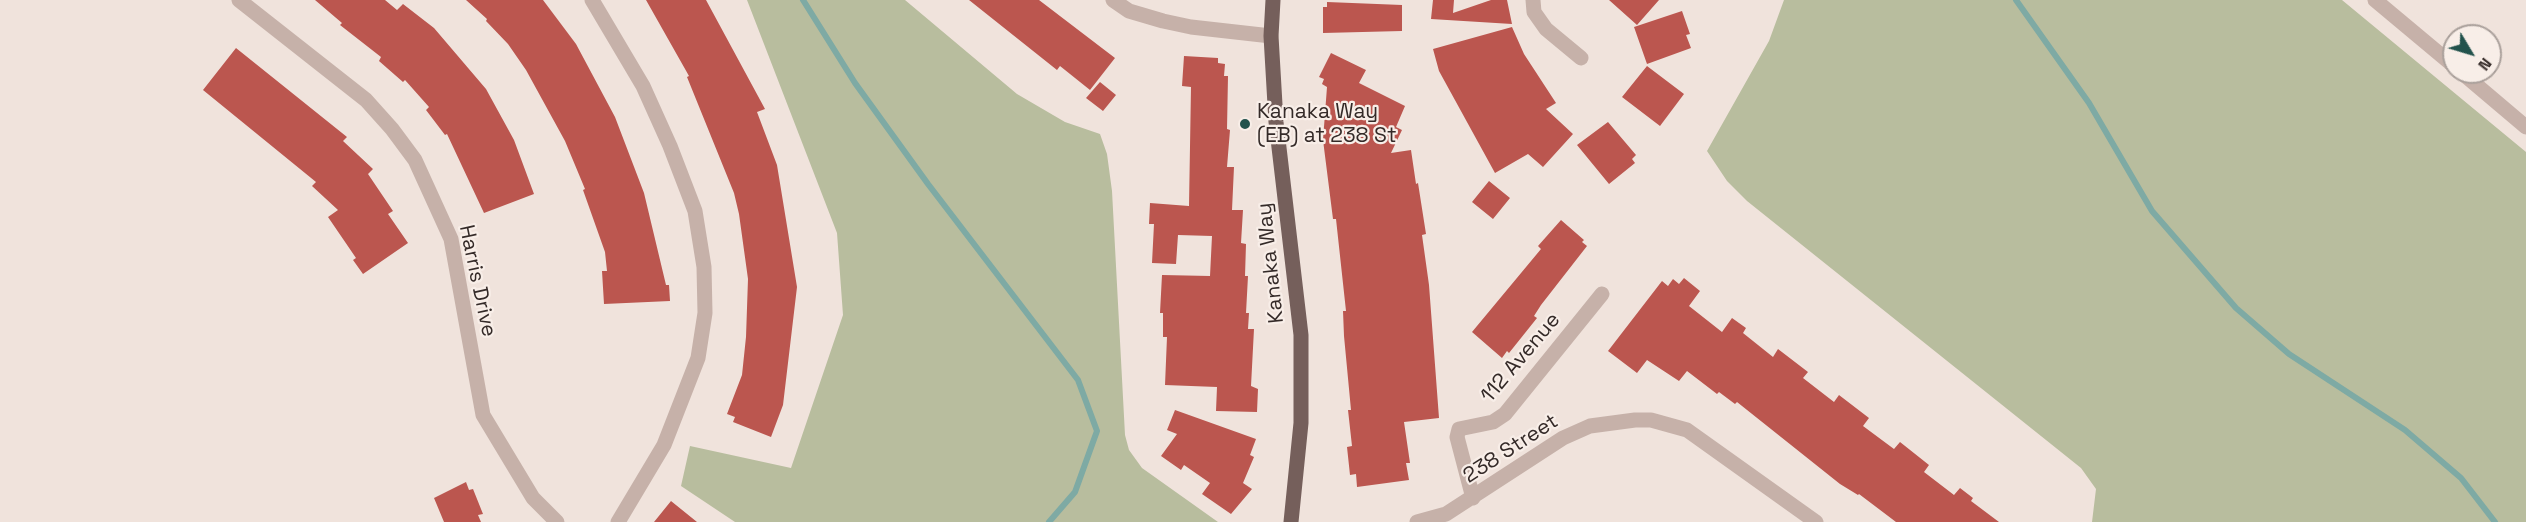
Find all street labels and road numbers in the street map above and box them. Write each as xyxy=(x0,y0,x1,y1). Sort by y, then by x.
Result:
street label: Kanaka Way xyxy=(1252,201,1290,325)
street label: Harris Drive xyxy=(453,223,501,339)
street label: 112 Avenue xyxy=(1476,308,1566,408)
street label: 238 Street xyxy=(1459,409,1563,489)

